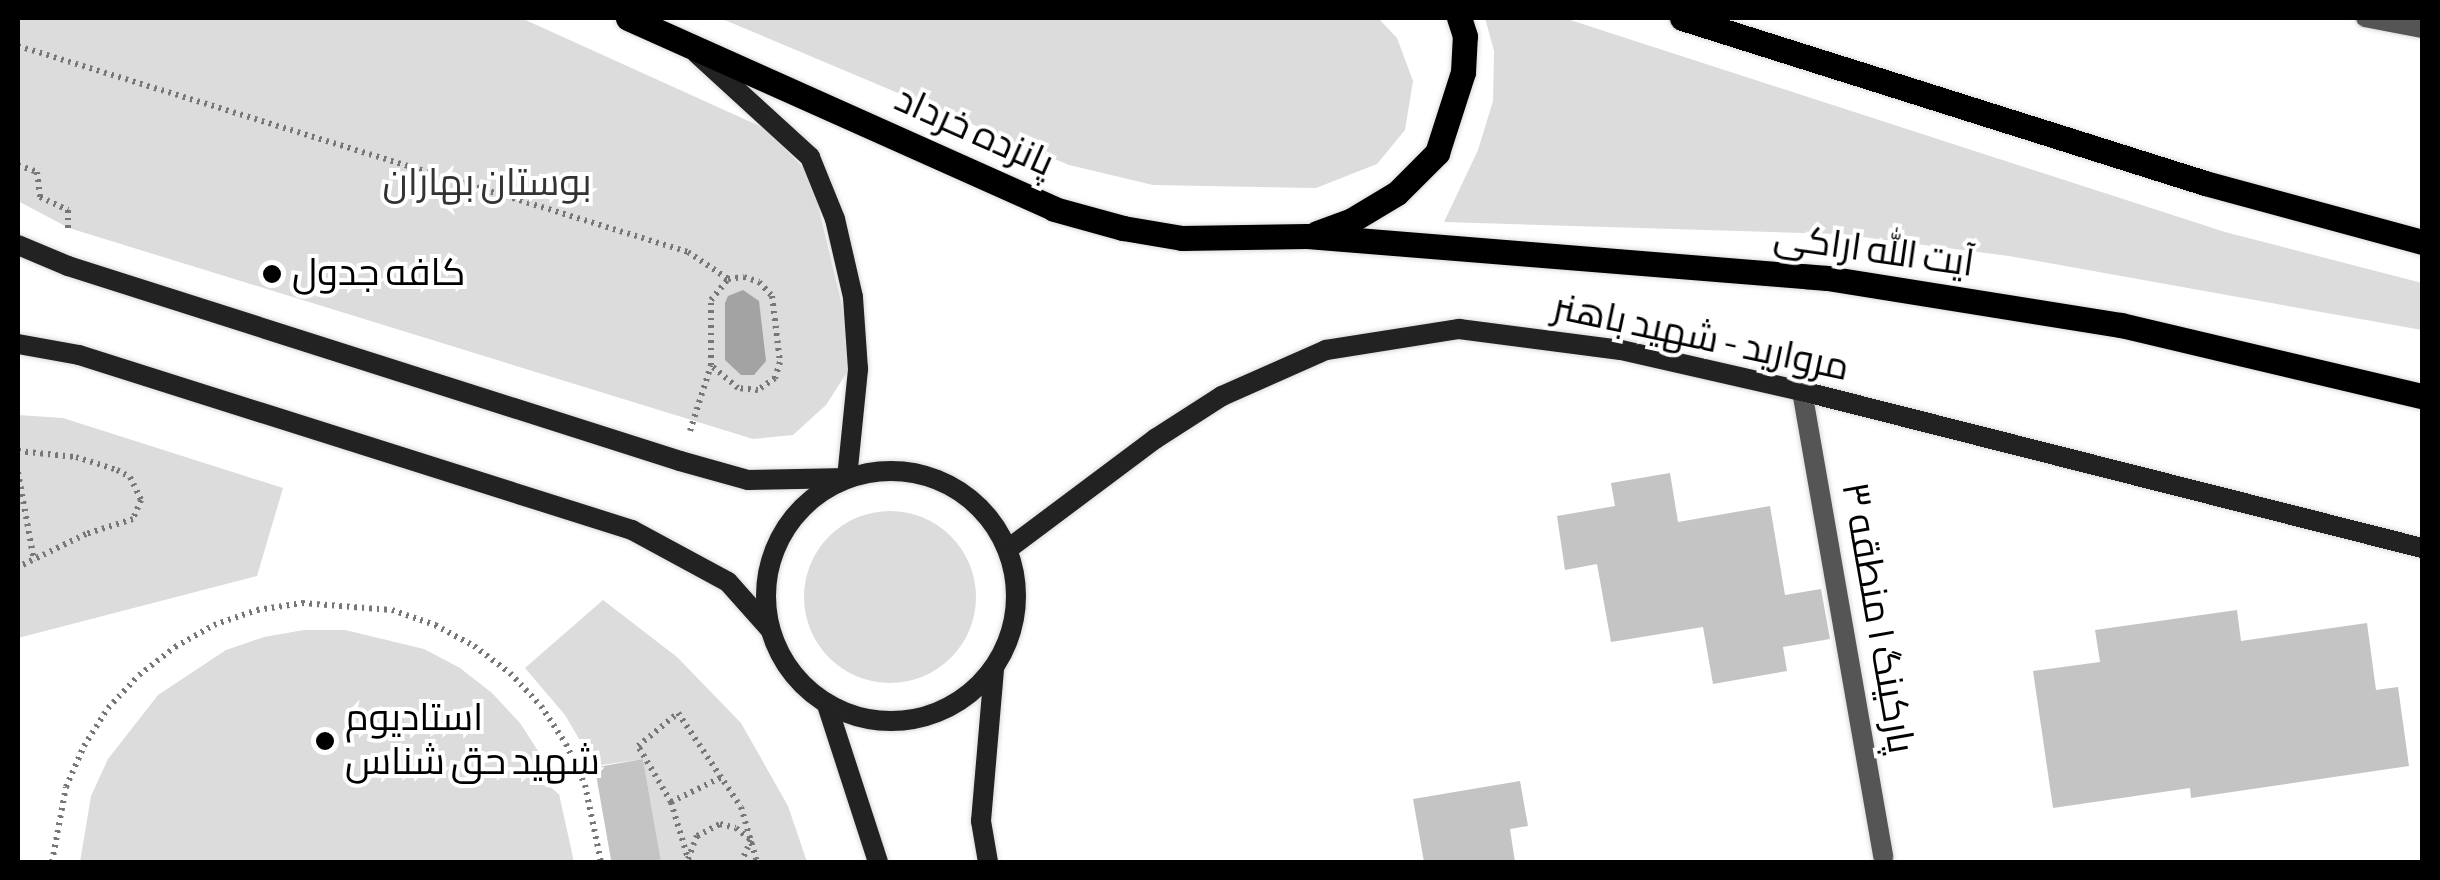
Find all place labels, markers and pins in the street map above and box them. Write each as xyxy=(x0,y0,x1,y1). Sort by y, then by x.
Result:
place label: کافه جدول xyxy=(292,251,465,297)
marker: کافه جدول xyxy=(261,263,283,285)
place label: استادیوم شهید حق شناس xyxy=(345,696,600,786)
marker: استادیوم شهید حق شناس xyxy=(314,730,336,752)

